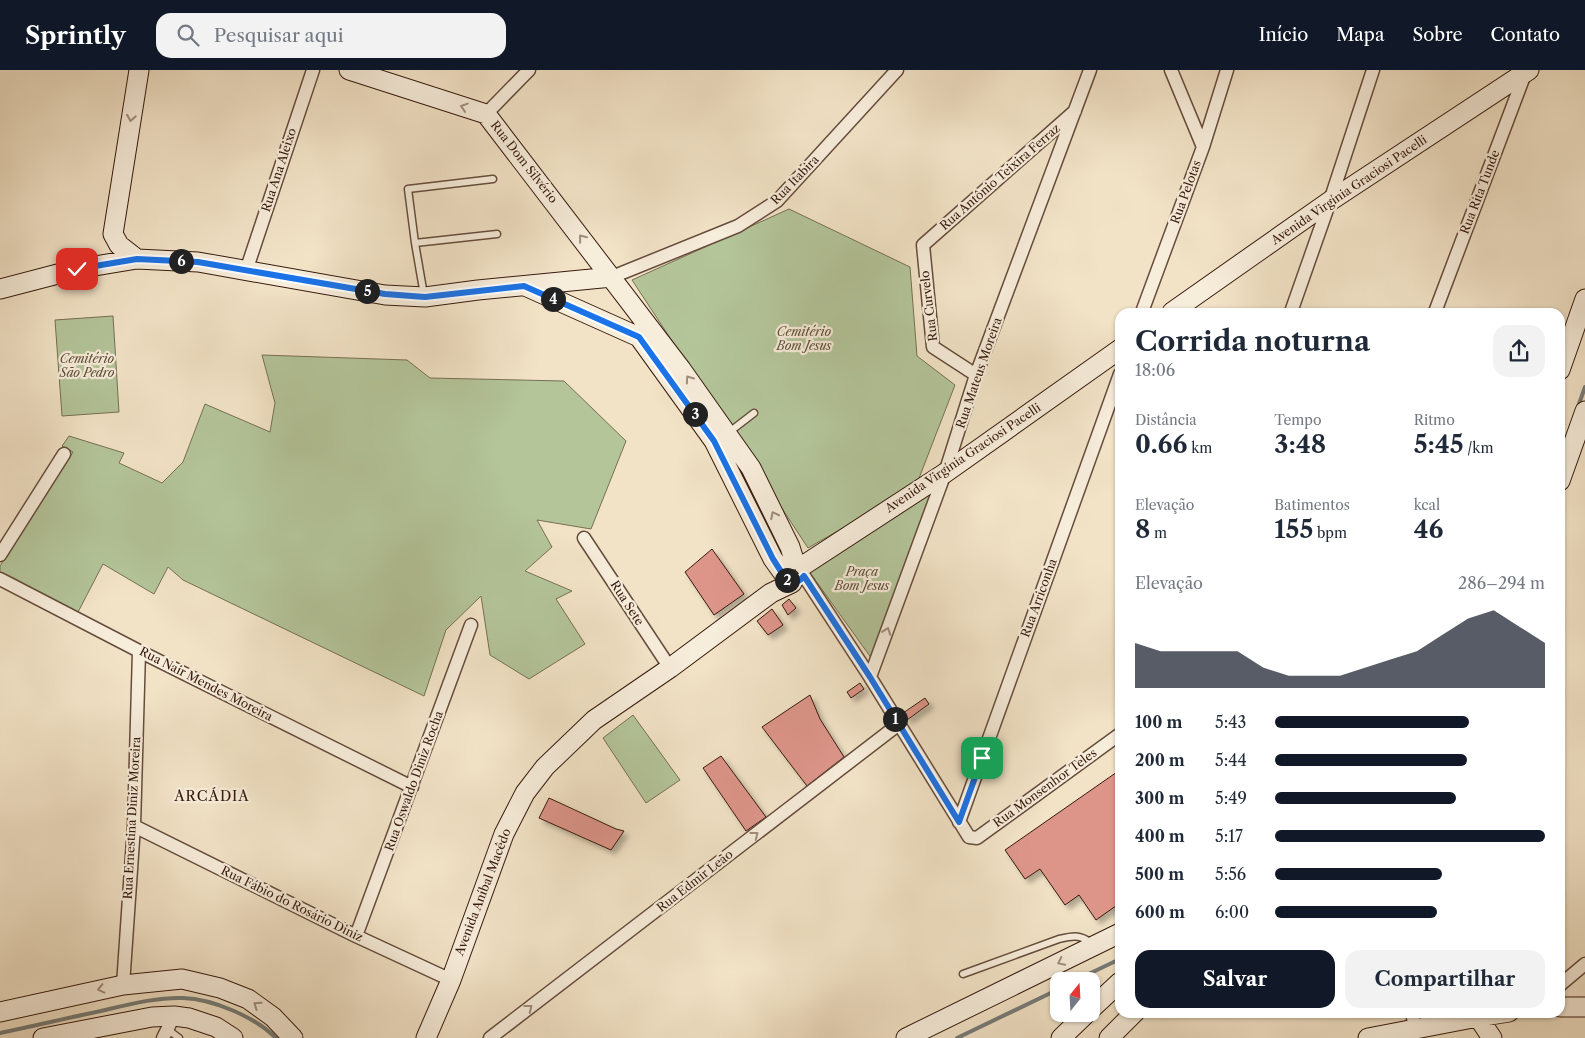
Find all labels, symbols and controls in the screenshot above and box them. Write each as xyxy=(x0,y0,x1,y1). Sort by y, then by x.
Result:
search box xyxy=(156,13,506,58)
text: Sprintly xyxy=(25,21,126,50)
icon: search xyxy=(174,21,202,49)
text: Pesquisar aqui xyxy=(214,24,344,47)
text: Início xyxy=(1259,24,1308,46)
text: Mapa xyxy=(1336,24,1384,46)
text: Sobre xyxy=(1412,24,1463,46)
text: Contato xyxy=(1491,24,1560,46)
one-way arrow xyxy=(461,103,469,113)
one-way arrow xyxy=(127,114,137,122)
street label: Rua Dom Silvério xyxy=(488,118,561,206)
street label: Rua Antônio Teixira Ferraz xyxy=(937,120,1063,233)
street label: Rua Ana Aleixo xyxy=(258,126,299,214)
street label: Avenida Virgínia Graciosi Pacelli xyxy=(1267,132,1430,248)
street label: Rua Rita Tunde xyxy=(1457,147,1503,236)
street label: Rua Itabira xyxy=(767,151,822,207)
street label: Rua Pelotas xyxy=(1167,158,1204,226)
one-way arrow xyxy=(580,235,588,244)
pin xyxy=(56,248,98,290)
pin: 6 xyxy=(168,248,194,274)
text: 6 xyxy=(177,252,186,270)
icon: check xyxy=(63,255,91,283)
street label: Rua Curvelo xyxy=(917,270,940,342)
pin: 5 xyxy=(354,278,380,304)
text: 5 xyxy=(364,282,371,300)
pin: 4 xyxy=(540,286,566,312)
text: 4 xyxy=(549,290,558,308)
street label: Rua Mateus Moreira xyxy=(952,315,1005,430)
park label: Cemitério Bom Jesus xyxy=(775,324,832,353)
text: Corrida noturna xyxy=(1135,324,1370,358)
button: share xyxy=(1493,325,1545,377)
park label: Cemitério São Pedro xyxy=(59,351,115,380)
text: 18:06 xyxy=(1135,360,1175,380)
one-way arrow xyxy=(686,376,695,385)
street label: Avenida Virgínia Graciosi Pacelli xyxy=(881,400,1044,516)
pin: 3 xyxy=(682,402,708,426)
text: 3 xyxy=(692,405,699,423)
text: Distância xyxy=(1135,411,1197,429)
text: Tempo xyxy=(1274,411,1322,429)
text: Ritmo xyxy=(1414,411,1455,429)
text: 0.66 xyxy=(1135,429,1187,460)
text: 3:48 xyxy=(1274,429,1326,460)
text: 5:45 xyxy=(1414,429,1464,460)
text: km xyxy=(1187,439,1212,457)
text: /km xyxy=(1464,439,1493,457)
text: Elevação xyxy=(1135,496,1194,514)
text: Batimentos xyxy=(1274,496,1350,514)
text: kcal xyxy=(1414,496,1440,514)
one-way arrow xyxy=(770,512,780,521)
text: 8 xyxy=(1135,514,1150,545)
text: 155 xyxy=(1274,514,1313,545)
text: 46 xyxy=(1414,514,1443,545)
text: m xyxy=(1150,524,1167,542)
text: bpm xyxy=(1313,524,1347,542)
street label: Rua Arriconha xyxy=(1017,556,1060,639)
park label: Praça Bom Jesus xyxy=(833,564,890,593)
pin: 2 xyxy=(774,568,800,592)
text: 2 xyxy=(783,571,792,589)
text: Elevação xyxy=(1135,573,1203,593)
text: 286–294 m xyxy=(1458,573,1545,593)
street label: Rua Sete xyxy=(607,577,648,628)
one-way arrow xyxy=(881,628,891,636)
street label: Rua Nair Mendes Moreira xyxy=(137,643,276,724)
pin: 1 xyxy=(882,706,908,732)
street label: Rua Oswaldo Diniz Rocha xyxy=(381,708,446,853)
text: 1 xyxy=(892,710,899,728)
text: 100 m xyxy=(1135,712,1182,732)
text: 5:43 xyxy=(1215,712,1246,732)
street label: Rua Ernestina Diniz Moreira xyxy=(120,736,143,900)
pin xyxy=(961,737,1003,779)
icon: arrive xyxy=(968,744,996,772)
street label: Rua Monsenhor Teles xyxy=(990,745,1099,830)
text: 200 m xyxy=(1135,750,1185,770)
text: 5:44 xyxy=(1215,750,1247,770)
district label: ARCÁDIA xyxy=(173,787,250,805)
text: 300 m xyxy=(1135,788,1184,808)
text: 5:49 xyxy=(1215,788,1247,808)
street label: Avenida Aníbal Macêdo xyxy=(451,826,514,958)
text: 400 m xyxy=(1135,826,1185,846)
text: 5:17 xyxy=(1215,826,1243,846)
one-way arrow xyxy=(749,832,758,840)
street label: Rua Edmir Leão xyxy=(654,846,736,915)
street label: Rua Fábio do Rosário Diniz xyxy=(219,863,366,945)
text: 500 m xyxy=(1135,864,1184,884)
text: 5:56 xyxy=(1215,864,1246,884)
text: 600 m xyxy=(1135,902,1185,922)
text: 6:00 xyxy=(1215,902,1249,922)
button: Salvar xyxy=(1135,950,1335,1008)
button: Compartilhar xyxy=(1345,950,1545,1008)
one-way arrow xyxy=(1057,956,1066,966)
north arrow xyxy=(1050,972,1100,1022)
map controls xyxy=(1050,972,1100,1022)
one-way arrow xyxy=(96,984,105,994)
one-way arrow xyxy=(253,1002,263,1011)
one-way arrow xyxy=(523,1006,532,1014)

